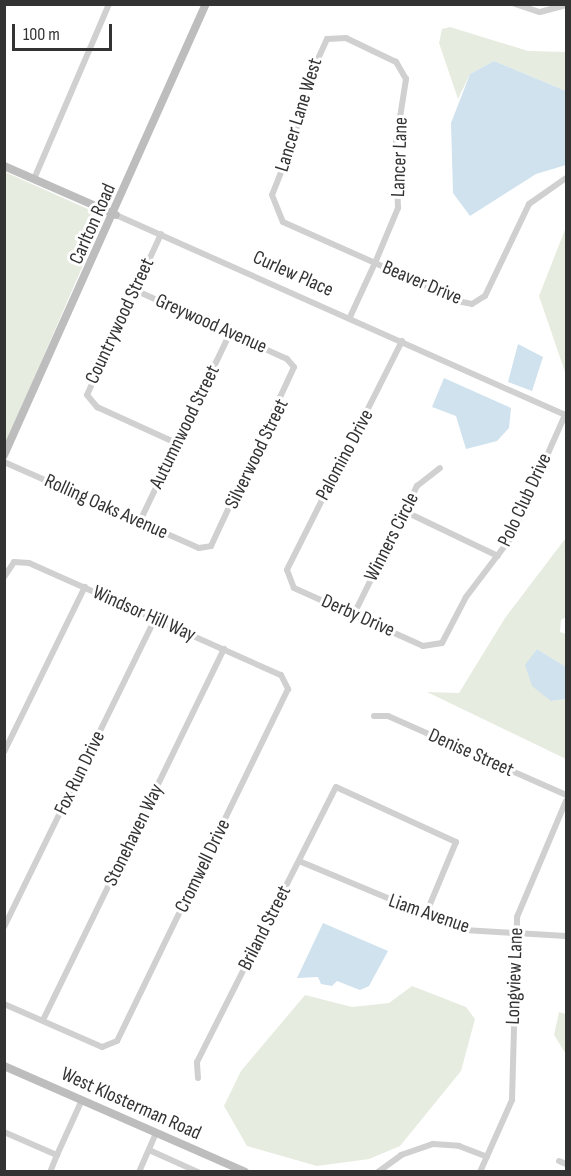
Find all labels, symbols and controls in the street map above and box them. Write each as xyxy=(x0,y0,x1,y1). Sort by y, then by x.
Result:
scale bar xyxy=(15,12,116,50)
text: 100 m xyxy=(23,24,60,45)
street label: Lancer Lane West xyxy=(270,55,328,175)
street label: Lancer Lane xyxy=(387,116,413,198)
street label: Carlton Road xyxy=(65,180,121,268)
street label: Curlew Place xyxy=(249,246,337,302)
street label: Countrywood Street xyxy=(80,254,160,388)
street label: Beaver Drive xyxy=(379,256,465,310)
street label: Greywood Avenue xyxy=(152,289,270,359)
street label: Autumnwood Street xyxy=(145,361,225,493)
street label: Silverwood Street xyxy=(220,395,294,513)
street label: Palomino Drive xyxy=(311,405,379,505)
street label: Polo Club Drive xyxy=(493,450,557,550)
street label: Rolling Oaks Avenue xyxy=(41,469,171,545)
street label: Winners Circle xyxy=(359,489,425,585)
street label: Windsor Hill Way xyxy=(89,581,199,647)
street label: Derby Drive xyxy=(318,589,398,643)
street label: Denise Street xyxy=(425,724,517,782)
street label: Fox Run Drive xyxy=(49,727,111,819)
street label: Stonehaven Way xyxy=(99,780,169,890)
street label: Cromwell Drive xyxy=(170,815,236,917)
street label: Briland Street xyxy=(233,882,297,974)
street label: Liam Avenue xyxy=(386,889,472,939)
street label: Longview Lane xyxy=(501,927,529,1025)
street label: West Klosterman Road xyxy=(57,1062,205,1146)

